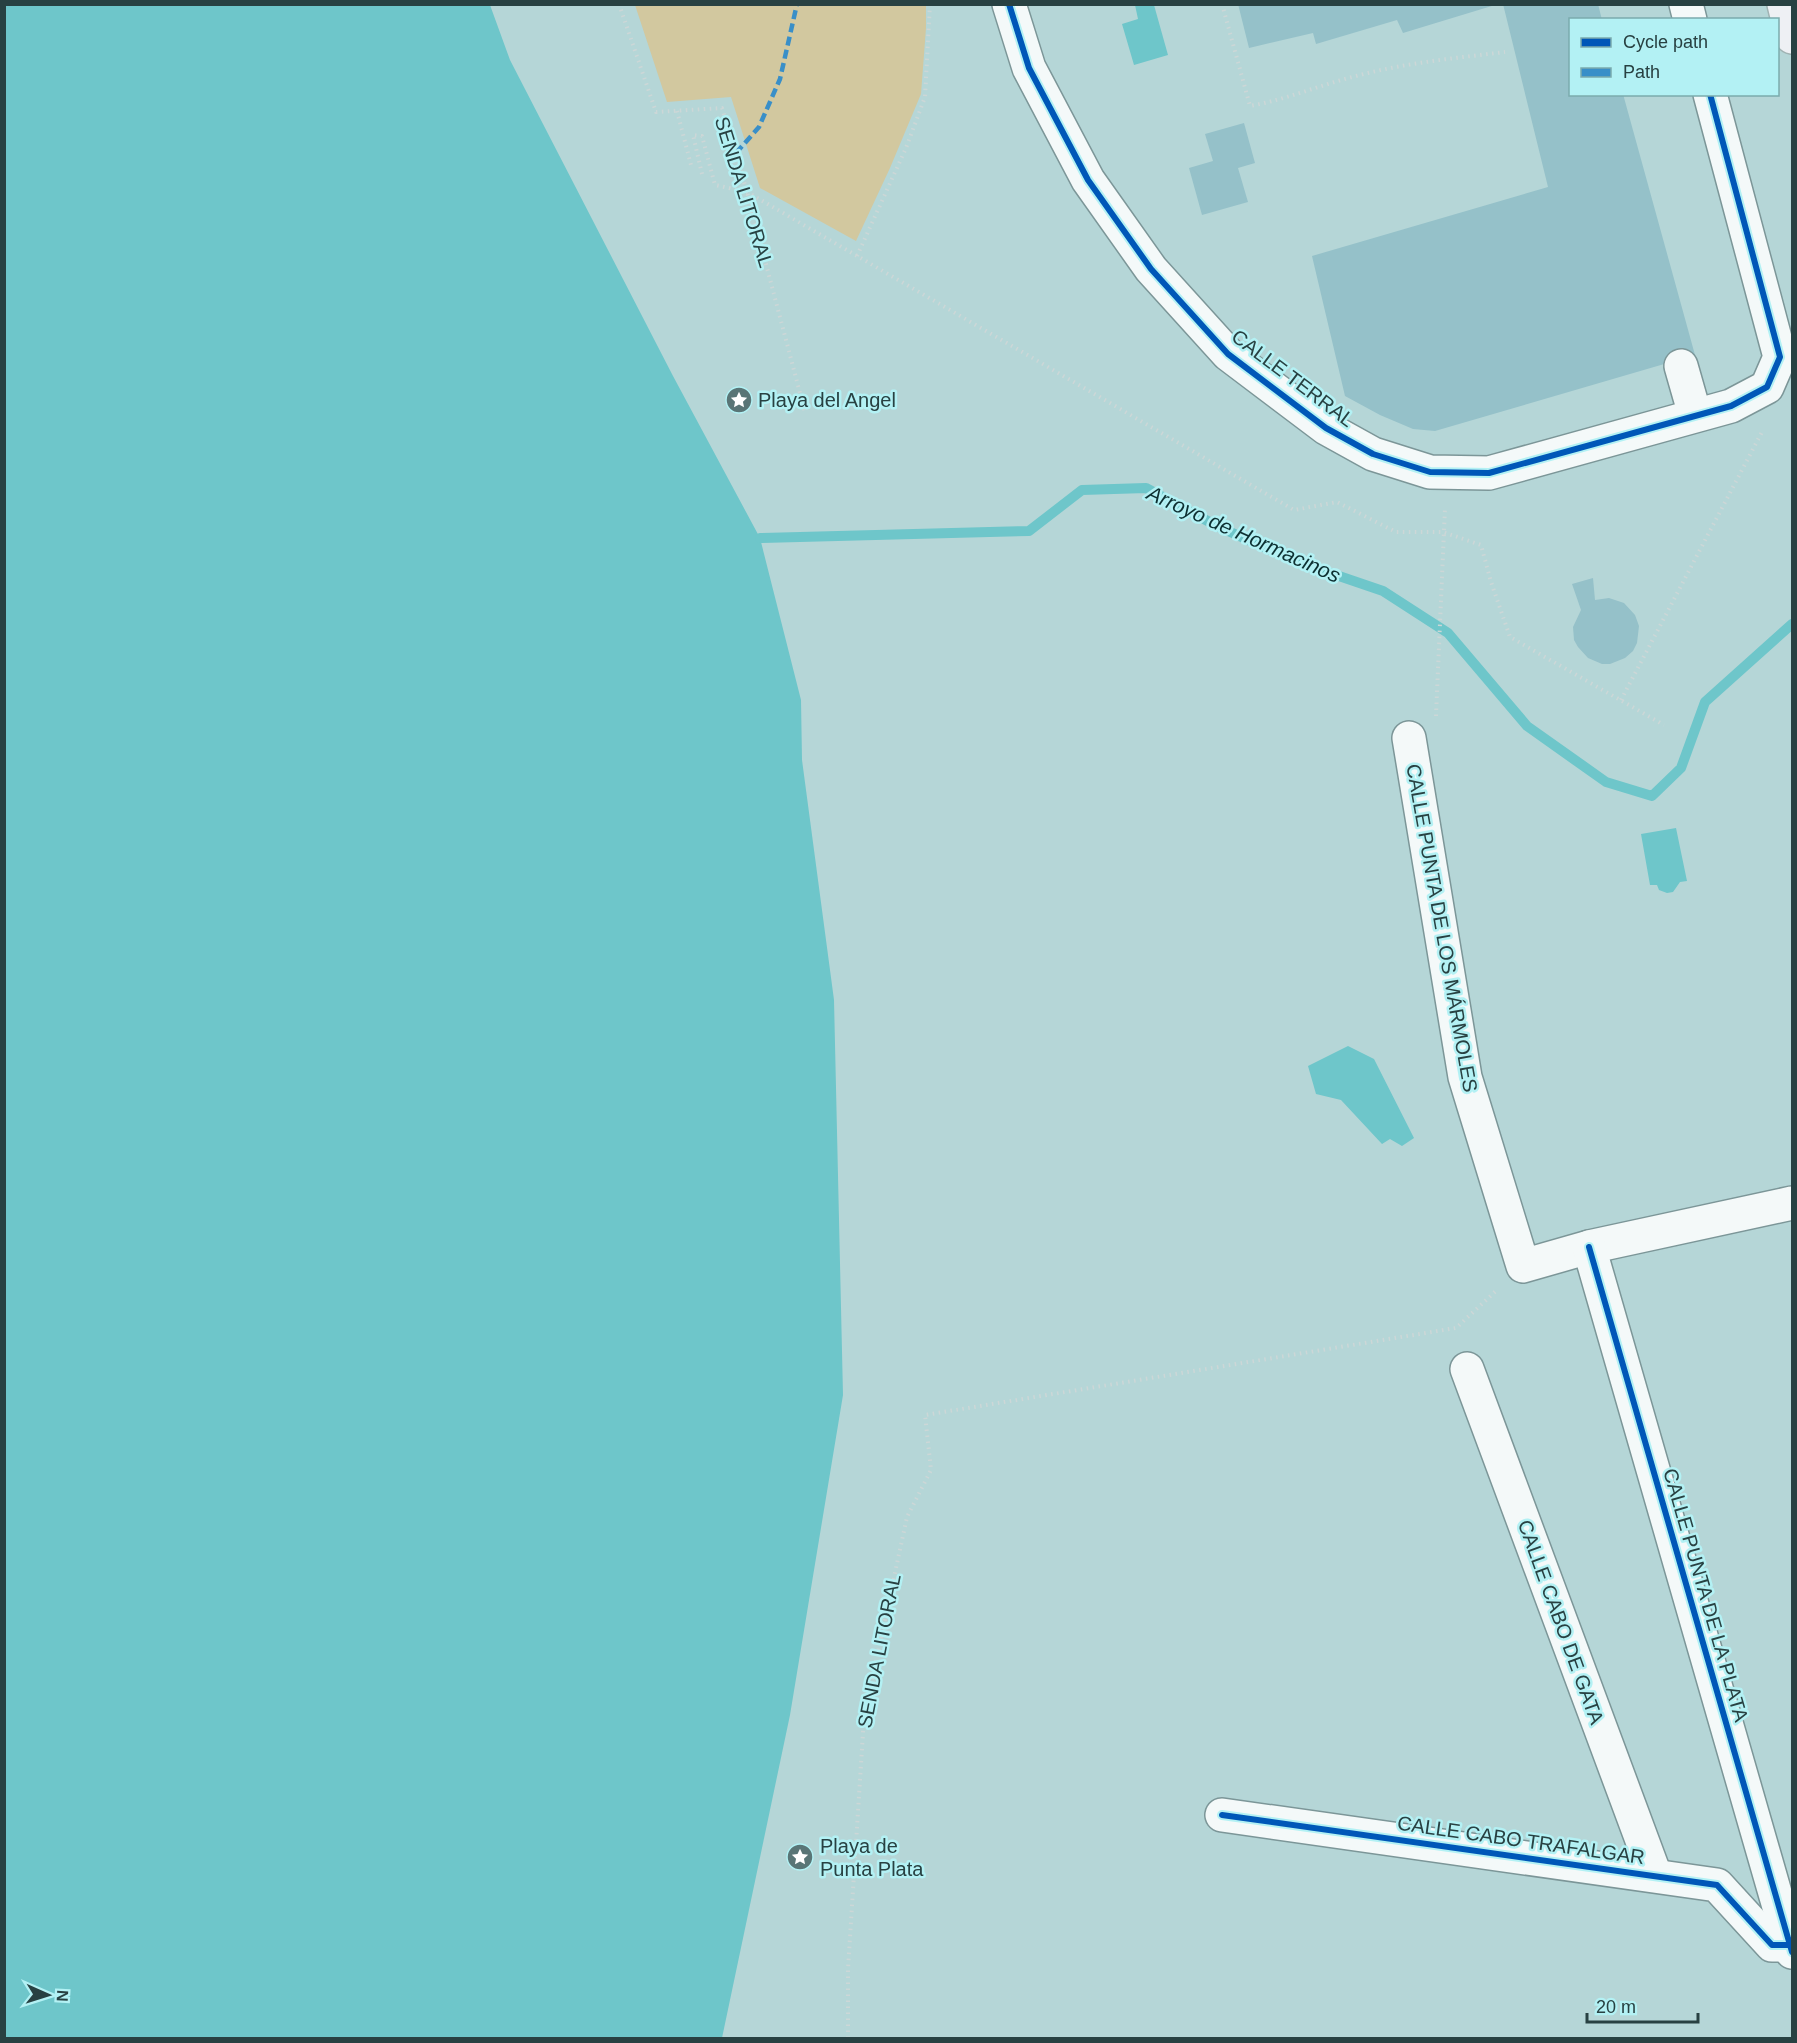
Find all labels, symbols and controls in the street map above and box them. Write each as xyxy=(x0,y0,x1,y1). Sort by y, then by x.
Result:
legend xyxy=(1569,18,1779,96)
text: Cycle path xyxy=(1623,32,1708,52)
text: Path xyxy=(1623,62,1660,82)
street label: SENDA LITORAL xyxy=(711,114,777,270)
street label: CALLE TERRAL xyxy=(1227,325,1359,431)
place icon: Playa del Angel xyxy=(724,385,754,415)
place label: Playa del Angel xyxy=(758,389,896,411)
water label: Arroyo de Hormacinos xyxy=(1142,480,1345,587)
street label: CALLE PUNTA DE LOS MÁRMOLES xyxy=(1402,762,1482,1094)
street label: CALLE PUNTA DE LA PLATA xyxy=(1659,1466,1753,1725)
street label: CALLE CABO DE GATA xyxy=(1514,1517,1608,1728)
street label: SENDA LITORAL xyxy=(853,1572,905,1730)
street label: CALLE CABO TRAFALGAR xyxy=(1396,1812,1646,1868)
place label: Playa de Punta Plata xyxy=(820,1835,924,1880)
place icon: Playa de Punta Plata xyxy=(785,1842,815,1872)
north arrow xyxy=(18,1965,78,2025)
scale bar xyxy=(1587,1986,1698,2024)
text: N xyxy=(54,1990,71,2002)
text: 20 m xyxy=(1596,1997,1636,2017)

